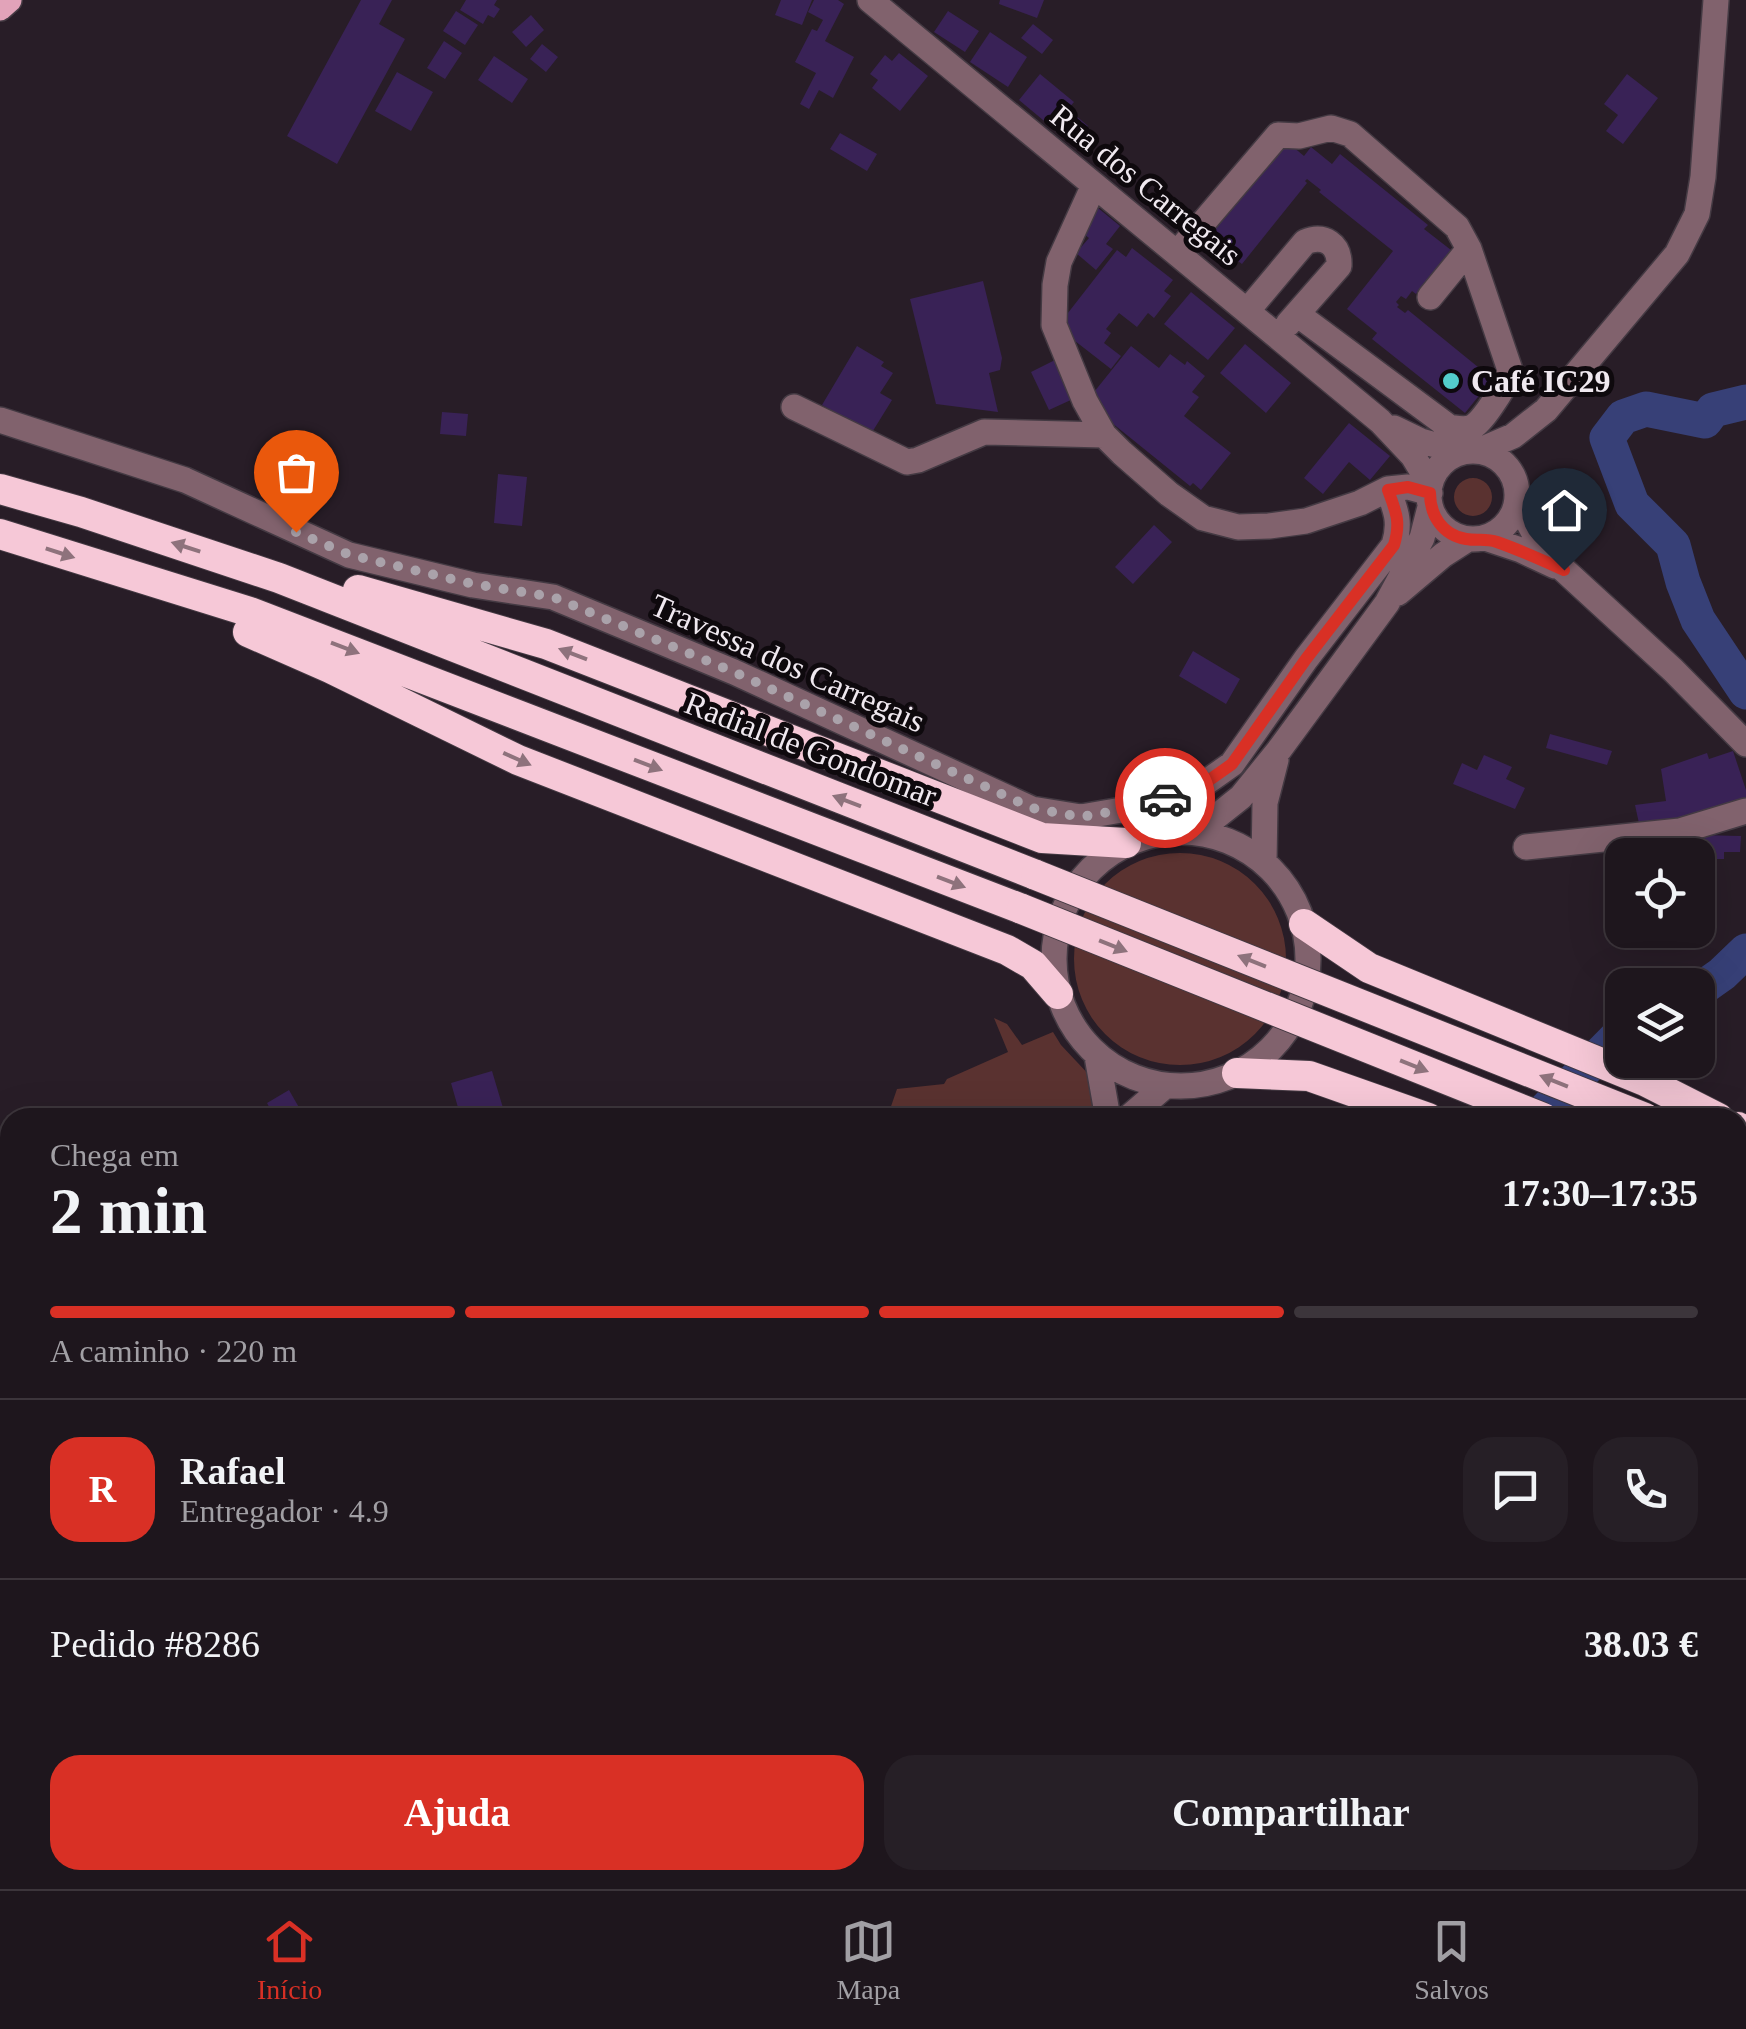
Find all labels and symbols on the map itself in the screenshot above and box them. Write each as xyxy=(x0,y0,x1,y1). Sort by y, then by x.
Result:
street label: Rua dos Carregais xyxy=(1044,97,1248,273)
place label: Café IC29 xyxy=(1471,363,1611,399)
marker: Café IC29 xyxy=(1440,370,1462,392)
pin xyxy=(254,430,339,533)
pin xyxy=(1522,468,1607,571)
one-way arrow xyxy=(171,539,201,554)
one-way arrow xyxy=(45,546,76,561)
street label: Travessa dos Carregais xyxy=(646,586,930,740)
one-way arrow xyxy=(330,641,360,657)
one-way arrow xyxy=(558,646,588,662)
street label: Radial de Gondomar xyxy=(680,684,942,814)
courier xyxy=(1115,748,1215,848)
one-way arrow xyxy=(502,751,532,767)
one-way arrow xyxy=(633,758,663,774)
one-way arrow xyxy=(832,793,862,808)
one-way arrow xyxy=(936,875,966,890)
one-way arrow xyxy=(1098,938,1128,954)
one-way arrow xyxy=(1237,953,1267,969)
one-way arrow xyxy=(1400,1059,1430,1075)
one-way arrow xyxy=(1539,1073,1569,1089)

